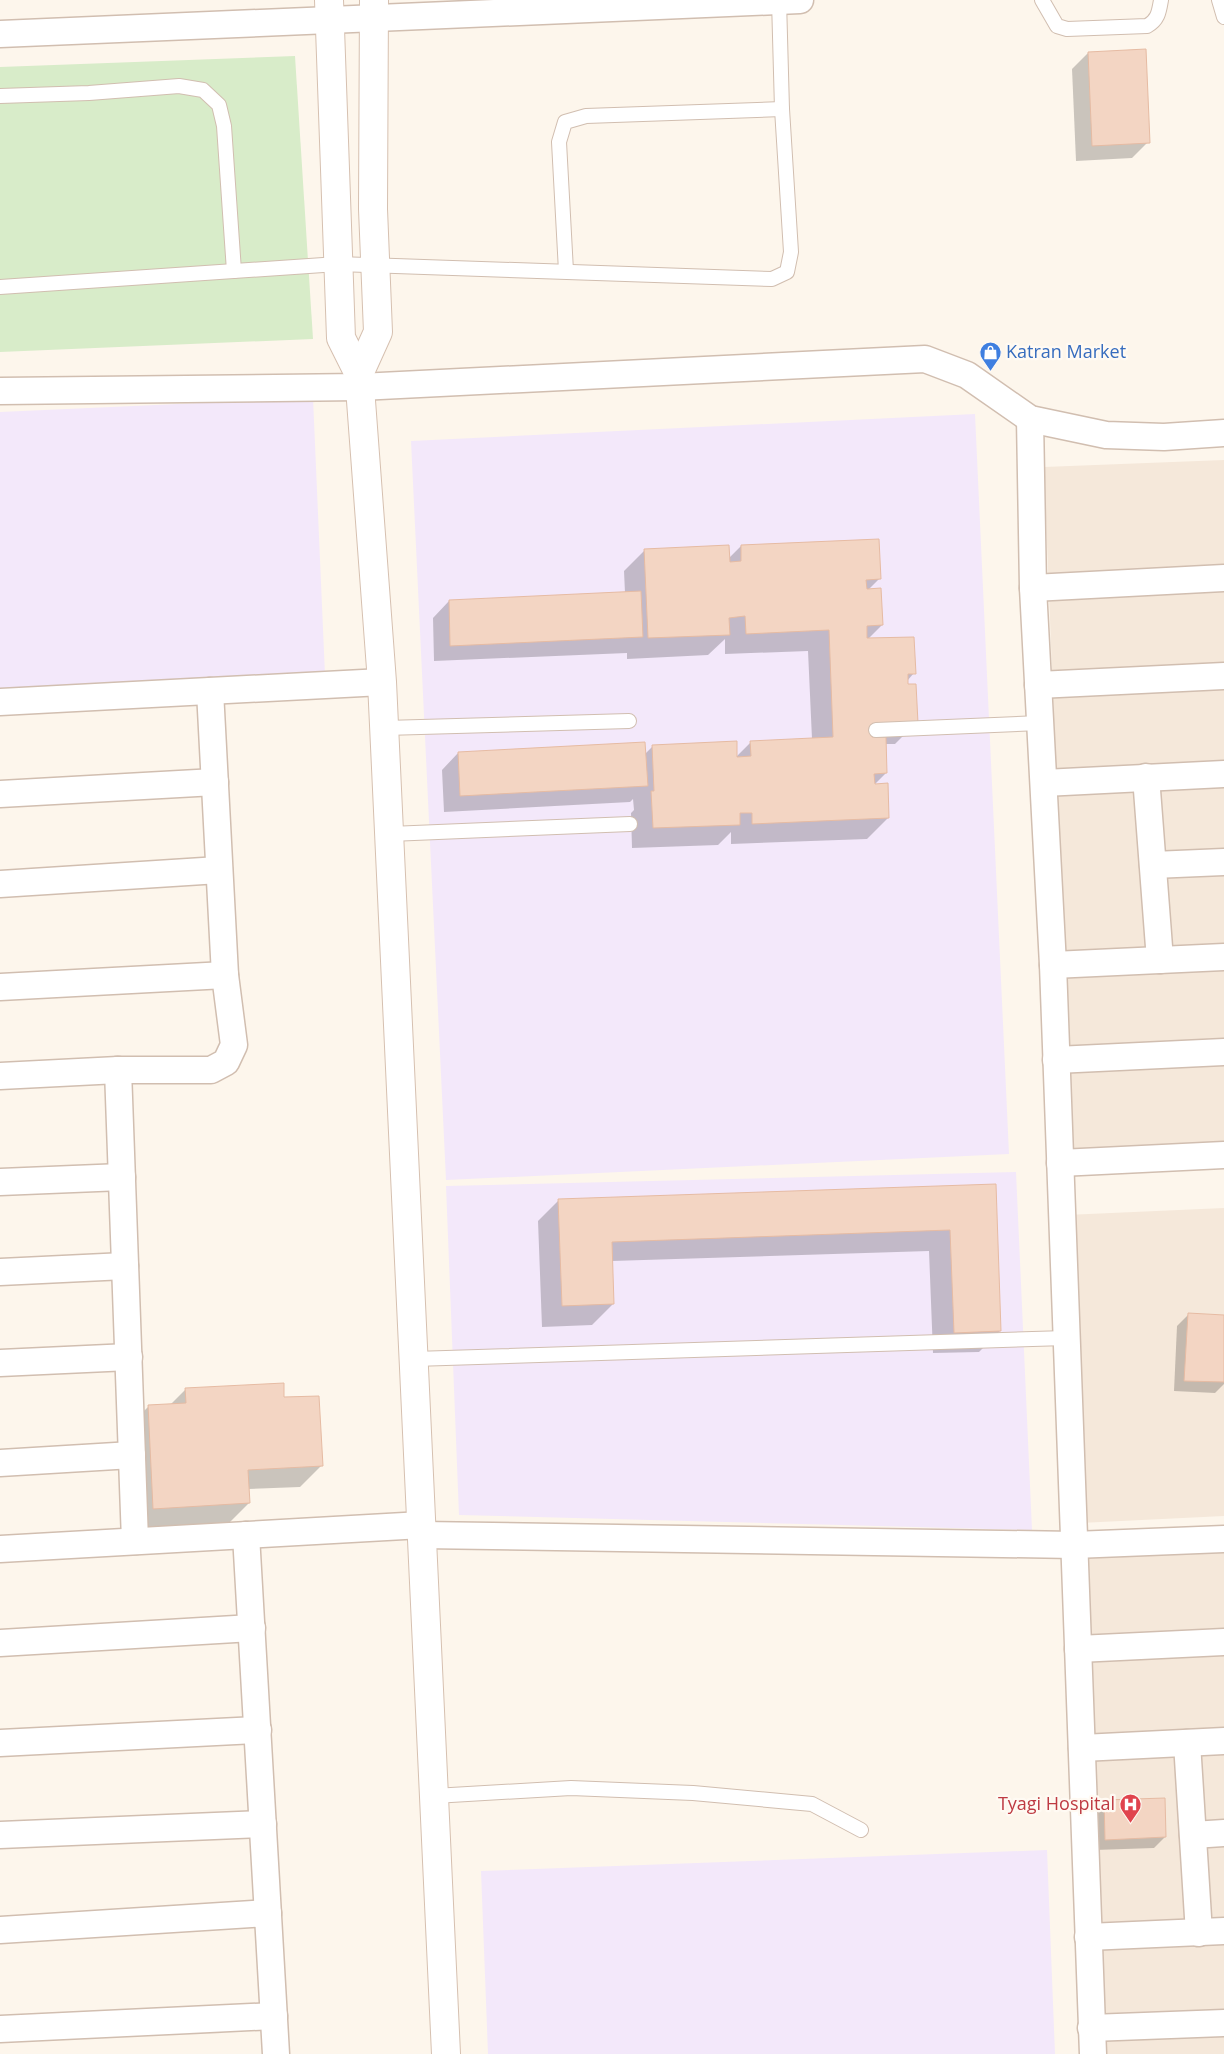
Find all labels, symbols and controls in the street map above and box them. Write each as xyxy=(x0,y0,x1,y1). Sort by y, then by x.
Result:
place label: Katran Market xyxy=(1006,339,1126,363)
shop icon: Katran Market xyxy=(978,340,1002,371)
place label: Tyagi Hospital xyxy=(998,1791,1115,1815)
hospital icon: Tyagi Hospital xyxy=(1119,1792,1143,1823)

